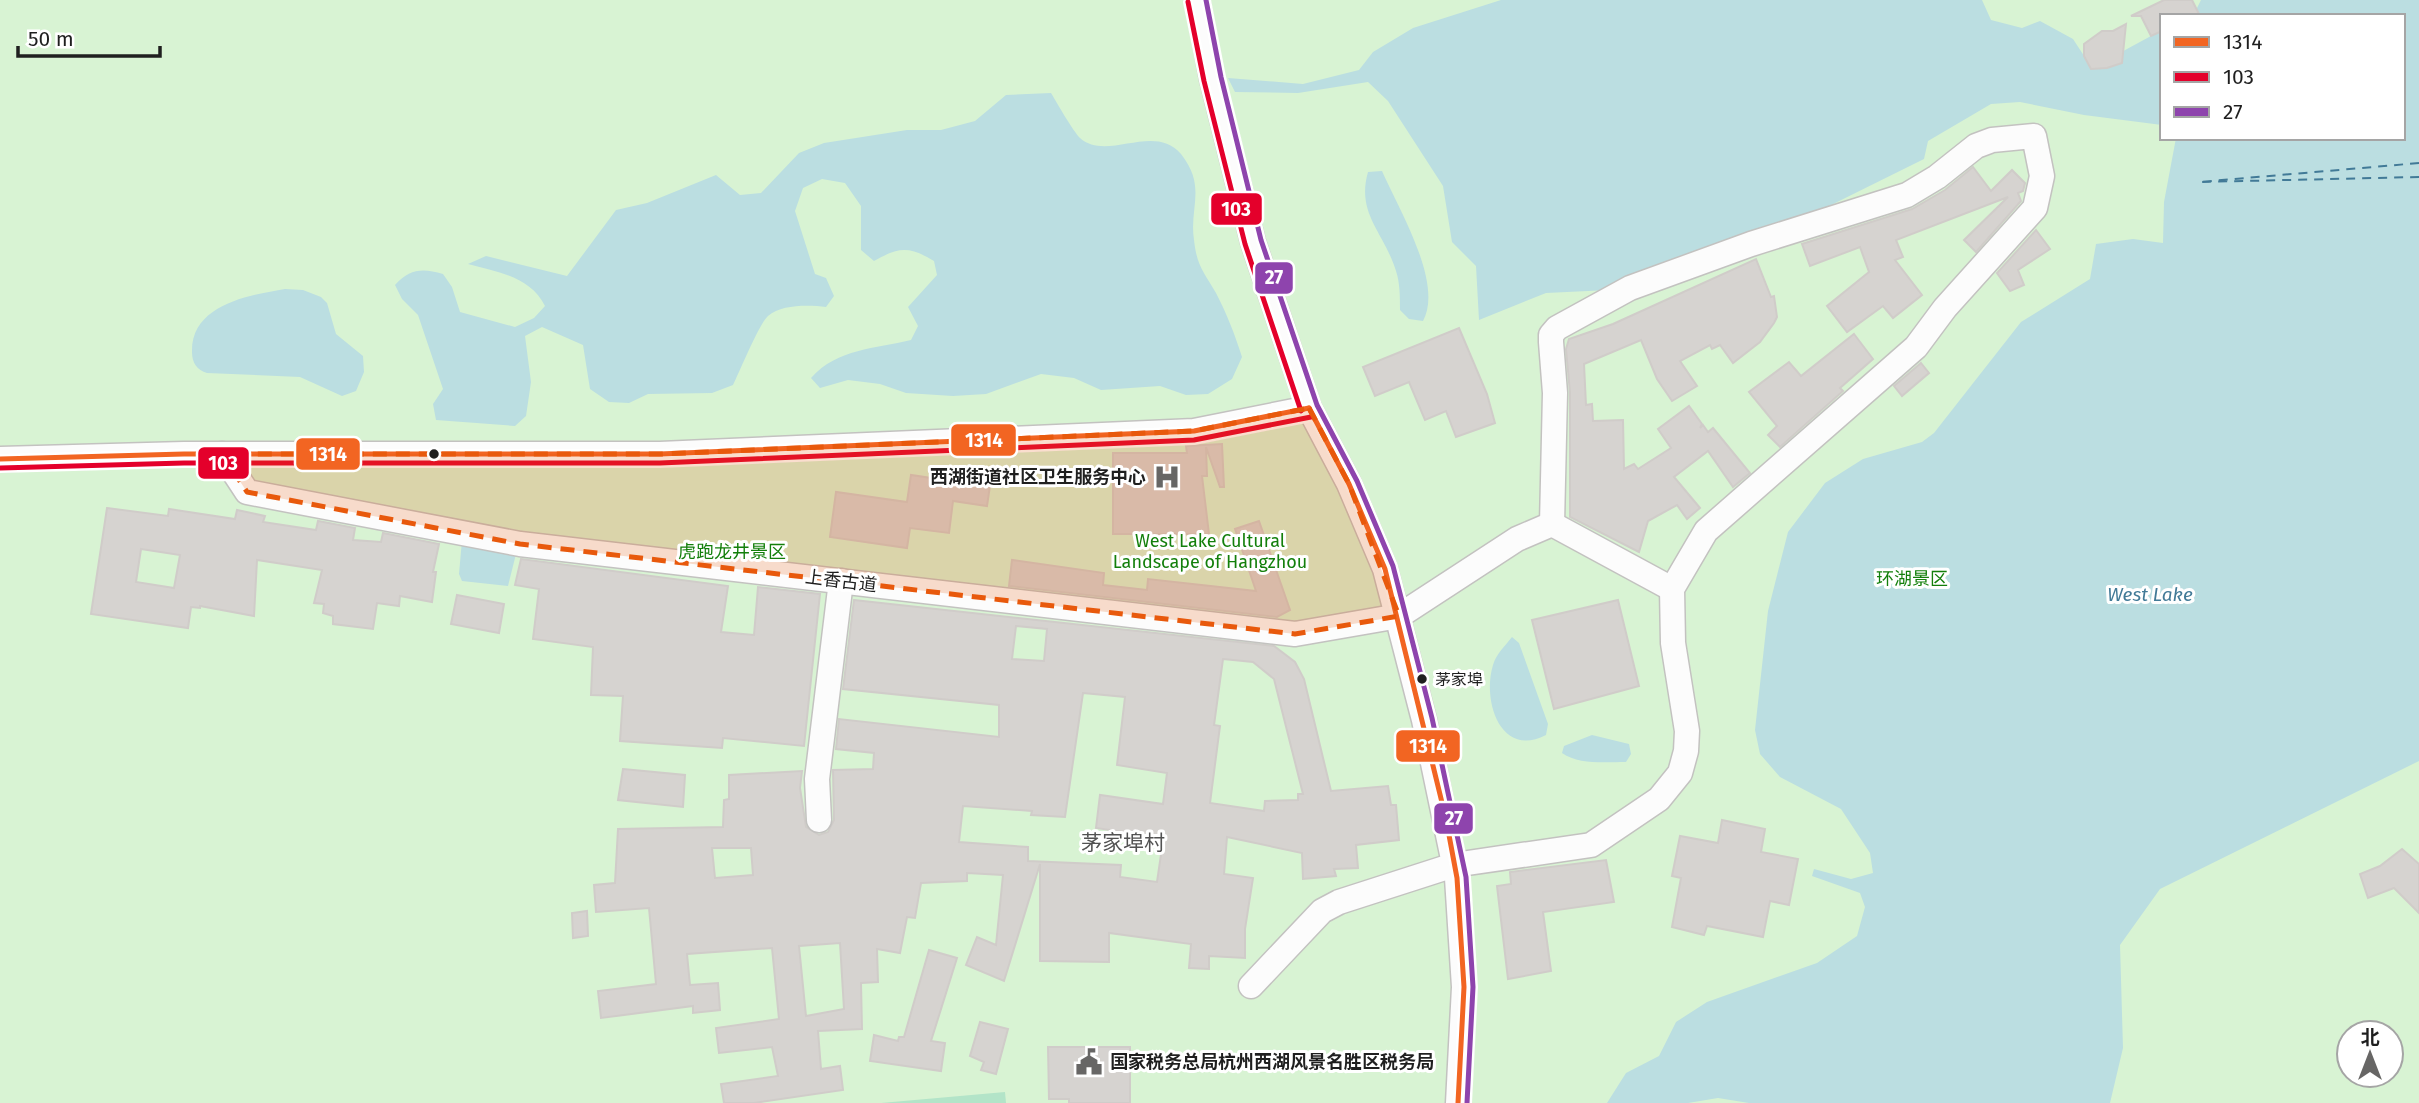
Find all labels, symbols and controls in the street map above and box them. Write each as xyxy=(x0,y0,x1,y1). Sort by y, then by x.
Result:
scale bar xyxy=(18,14,159,58)
legend xyxy=(2160,14,2405,140)
text: 50 m xyxy=(28,26,74,52)
text: 1314 xyxy=(2223,29,2262,55)
text: 103 xyxy=(2223,64,2254,90)
text: 27 xyxy=(2223,99,2243,125)
line badge: 103 xyxy=(1210,192,1263,226)
text: 103 xyxy=(1221,198,1251,221)
line badge: 27 xyxy=(1254,261,1294,295)
text: 27 xyxy=(1265,266,1283,289)
line badge: 1314 xyxy=(950,423,1017,457)
text: 1314 xyxy=(965,429,1003,452)
line badge: 1314 xyxy=(295,437,361,471)
text: 1314 xyxy=(309,443,347,466)
line badge: 103 xyxy=(197,446,250,480)
unlabelled marker xyxy=(427,447,441,461)
text: 103 xyxy=(208,452,238,475)
hospital icon: 西湖街道社区卫生服务中心 xyxy=(1152,462,1182,492)
place label: 西湖街道社区卫生服务中心 xyxy=(930,466,1146,488)
park label: West Lake Cultural Landscape of Hangzhou xyxy=(1113,530,1307,573)
park label: 虎跑龙井景区 xyxy=(678,541,786,563)
street label: 上香古道 xyxy=(804,566,878,596)
park label: 环湖景区 xyxy=(1876,568,1948,590)
water label: West Lake xyxy=(2107,583,2193,606)
place label: 茅家埠 xyxy=(1435,670,1483,689)
marker: 茅家埠 xyxy=(1415,672,1429,686)
line badge: 1314 xyxy=(1395,729,1461,763)
text: 1314 xyxy=(1409,735,1447,758)
line badge: 27 xyxy=(1433,802,1474,835)
text: 27 xyxy=(1445,807,1463,830)
district label: 茅家埠村 xyxy=(1081,830,1165,856)
north arrow xyxy=(2335,1019,2405,1089)
text: 北 xyxy=(2360,1026,2380,1049)
public building icon: 国家税务总局杭州西湖风景名胜区税务局 xyxy=(1074,1047,1104,1077)
place label: 国家税务总局杭州西湖风景名胜区税务局 xyxy=(1110,1051,1434,1073)

